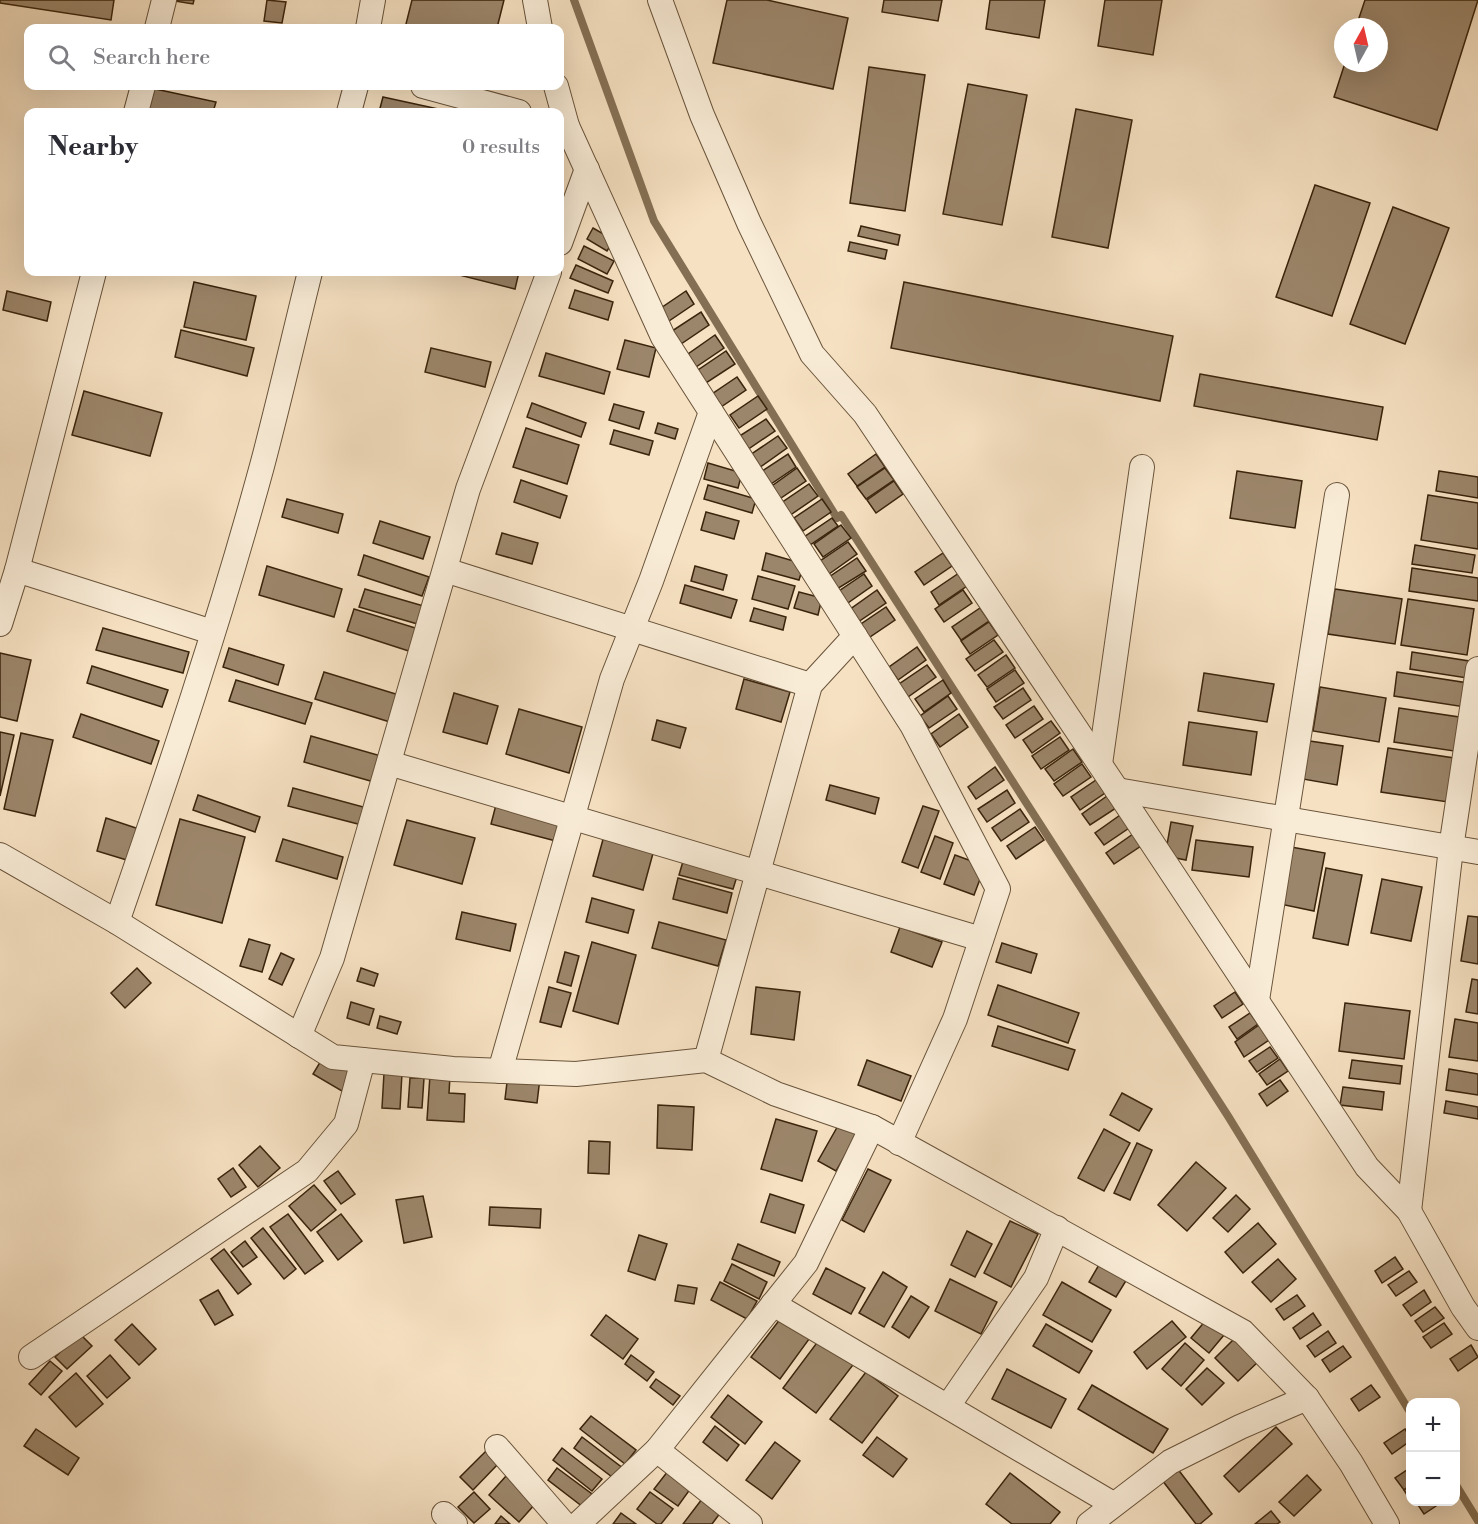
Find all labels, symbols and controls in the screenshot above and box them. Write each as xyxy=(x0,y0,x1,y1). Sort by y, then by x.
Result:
north arrow xyxy=(1334,18,1388,72)
search box xyxy=(24,24,564,90)
icon: search xyxy=(45,41,78,74)
text: Search here xyxy=(93,44,210,71)
text: Nearby xyxy=(48,131,138,163)
text: 0 results xyxy=(462,135,540,160)
map controls xyxy=(1406,1398,1460,1506)
button: + xyxy=(1406,1398,1460,1452)
button: − xyxy=(1406,1452,1460,1506)

